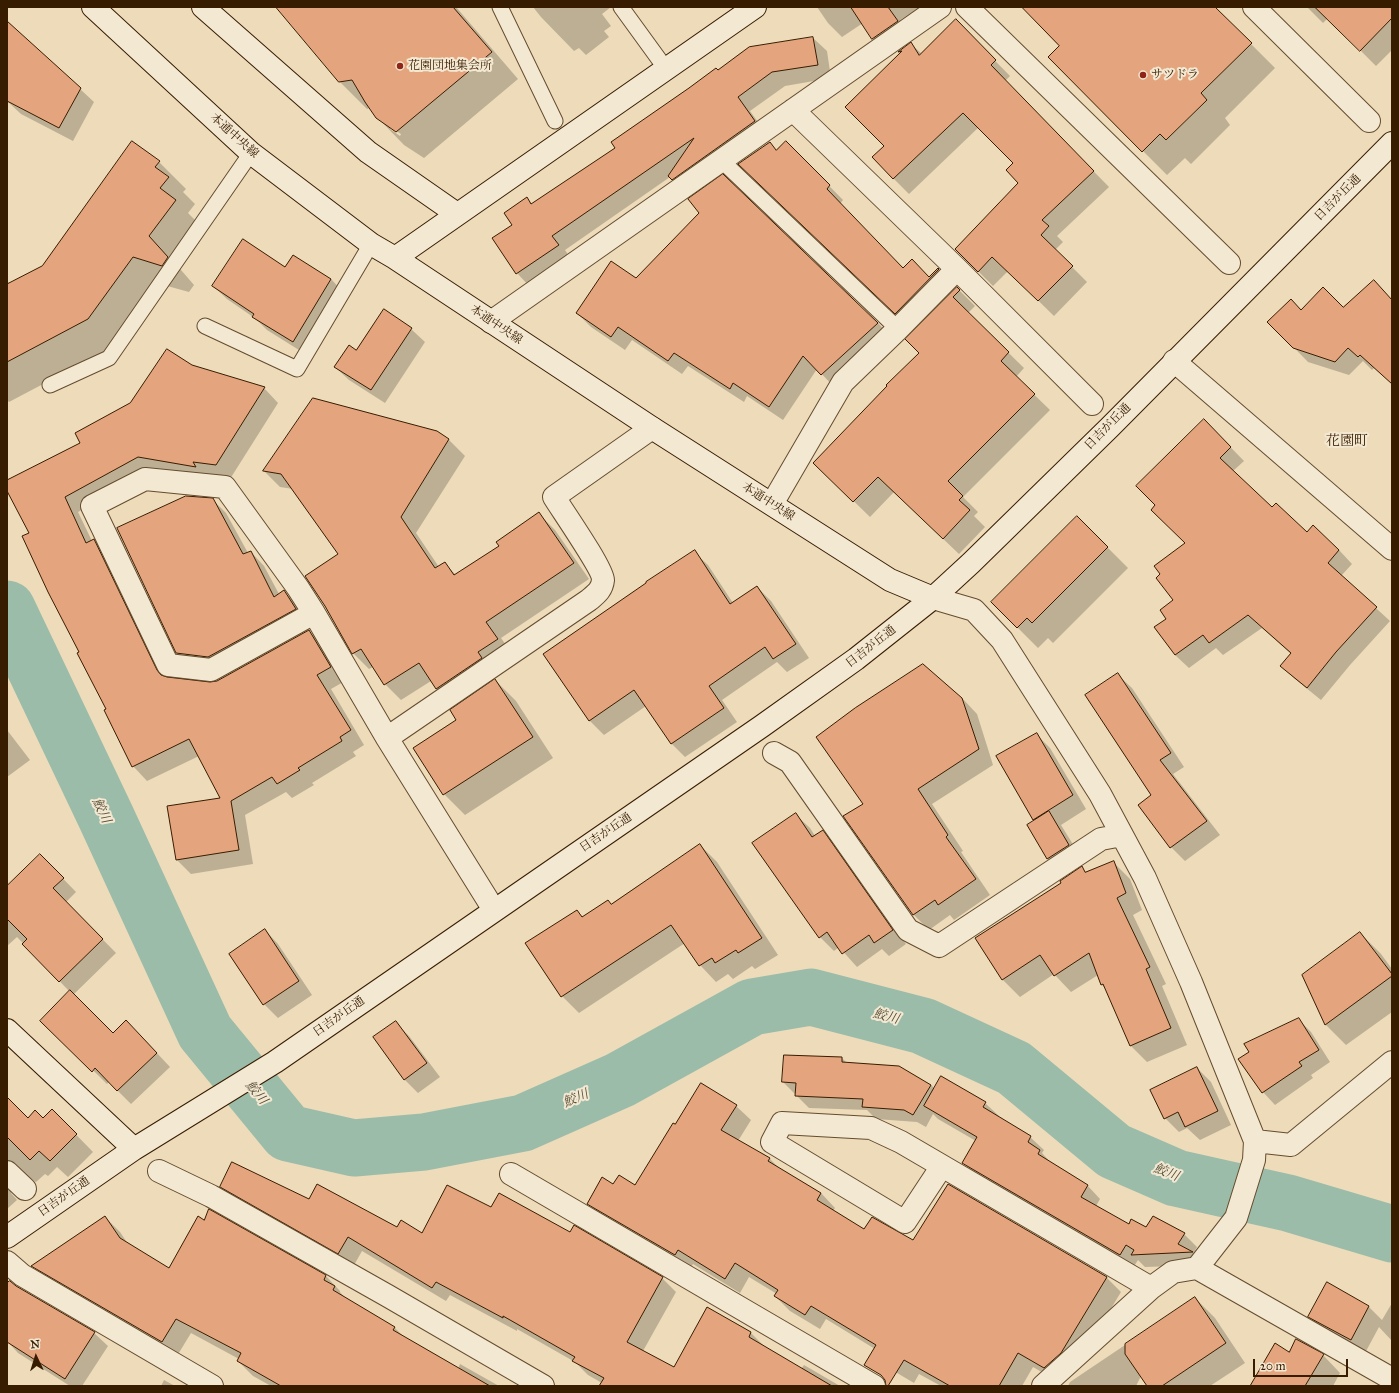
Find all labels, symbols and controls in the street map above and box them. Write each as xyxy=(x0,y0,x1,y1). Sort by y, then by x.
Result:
place label: 花園団地集会所 xyxy=(408,59,492,73)
marker: 花園団地集会所 xyxy=(395,61,405,71)
place label: サツドラ xyxy=(1151,68,1199,82)
marker: サツドラ xyxy=(1138,70,1148,80)
street label: 本通中央線 xyxy=(207,111,261,161)
street label: 日吉が丘通 xyxy=(1312,172,1364,224)
street label: 本通中央線 xyxy=(467,302,525,348)
street label: 日吉が丘通 xyxy=(1082,401,1134,453)
district label: 花園町 xyxy=(1326,434,1368,450)
street label: 本通中央線 xyxy=(739,480,797,524)
street label: 日吉が丘通 xyxy=(843,623,899,671)
water label: 鮫川 xyxy=(88,796,114,826)
street label: 日吉が丘通 xyxy=(577,810,635,856)
street label: 日吉が丘通 xyxy=(310,994,368,1040)
water label: 鮫川 xyxy=(871,1006,901,1028)
water label: 鮫川 xyxy=(242,1078,270,1108)
water label: 鮫川 xyxy=(561,1087,591,1111)
water label: 鮫川 xyxy=(1151,1161,1181,1185)
street label: 日吉が丘通 xyxy=(35,1174,93,1220)
north arrow xyxy=(16,1337,56,1377)
text: N xyxy=(30,1338,40,1351)
scale bar xyxy=(1255,1351,1350,1377)
text: 20 m xyxy=(1260,1359,1286,1373)

